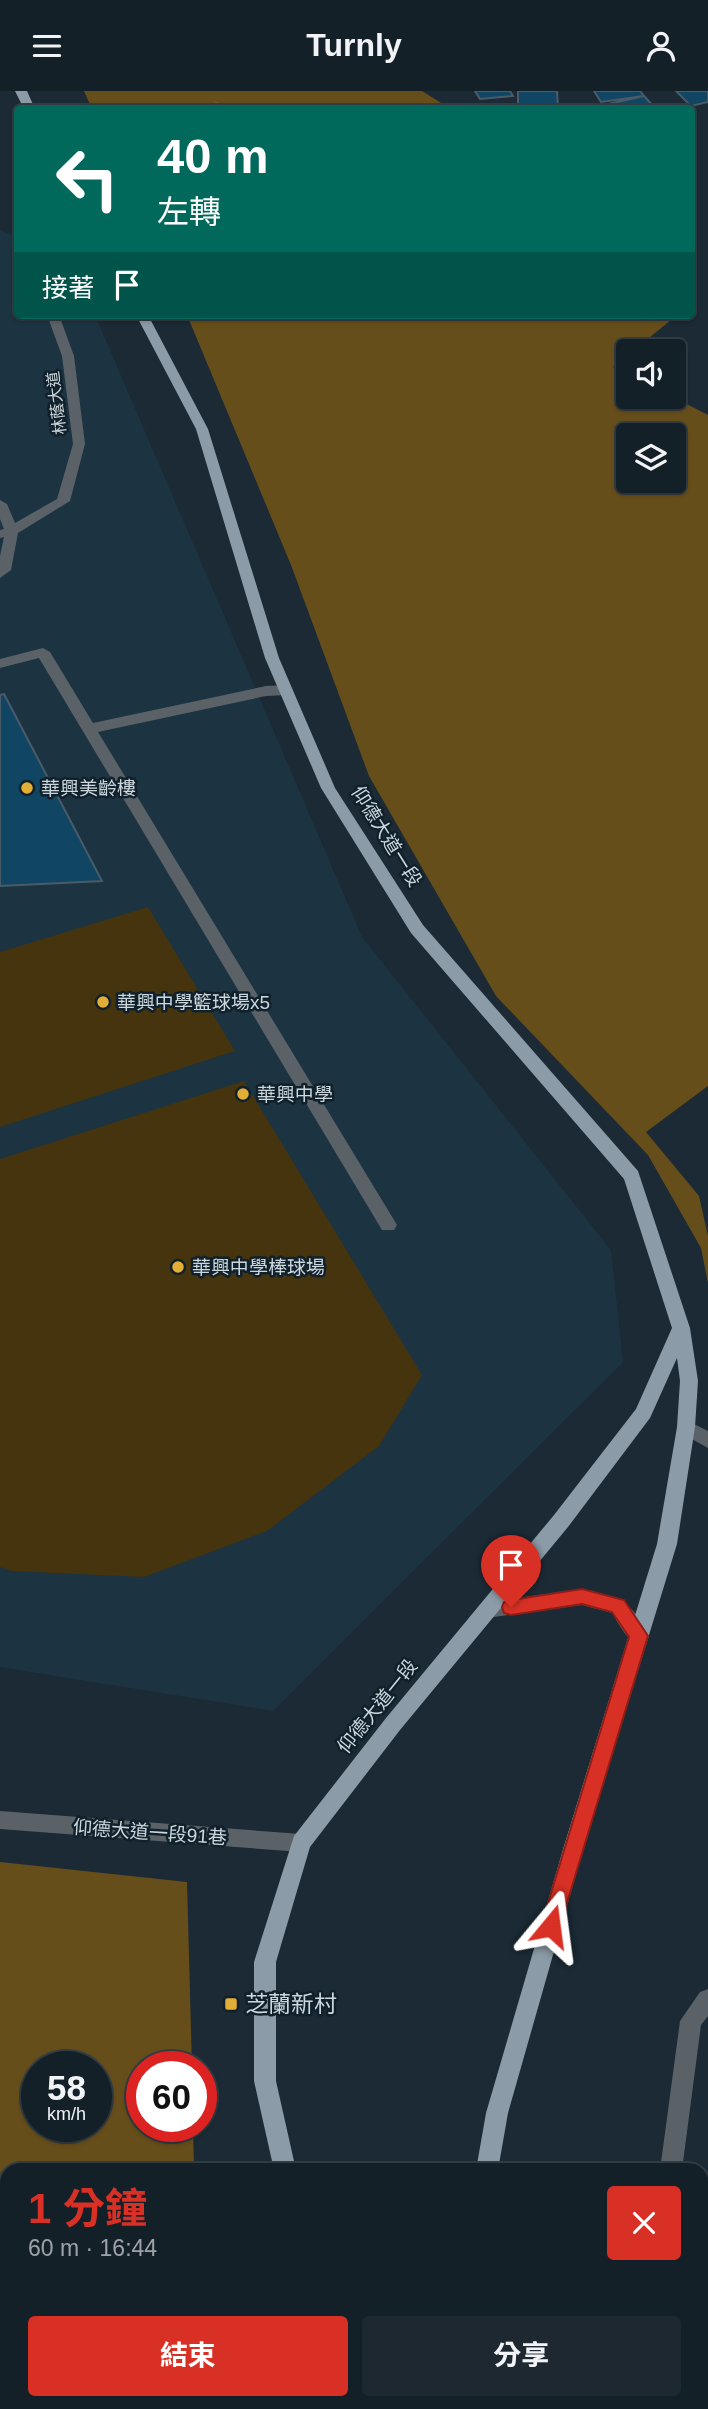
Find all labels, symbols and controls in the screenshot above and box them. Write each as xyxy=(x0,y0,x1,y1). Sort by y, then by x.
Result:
icon: menu xyxy=(28,27,66,65)
text: Turnly xyxy=(306,27,402,63)
icon: person xyxy=(642,27,680,65)
text: 40 m xyxy=(157,129,269,183)
icon: left xyxy=(42,133,133,224)
text: 左轉 xyxy=(157,194,221,230)
icon: arrive xyxy=(108,266,146,304)
text: 接著 xyxy=(42,273,94,303)
map controls xyxy=(616,339,686,493)
button: sound xyxy=(616,339,686,409)
street label: 林蔭大道 xyxy=(44,370,69,436)
button: layers xyxy=(616,423,686,493)
place label: 華興美齡樓 xyxy=(41,778,136,799)
marker: 華興美齡樓 xyxy=(19,780,35,796)
street label: 仰德大道一段 xyxy=(347,782,426,890)
place label: 華興中學籃球場x5 xyxy=(117,992,270,1013)
marker: 華興中學籃球場x5 xyxy=(95,994,111,1010)
place label: 華興中學 xyxy=(257,1084,333,1105)
marker: 華興中學 xyxy=(235,1086,251,1102)
place label: 華興中學棒球場 xyxy=(192,1257,325,1278)
marker: 華興中學棒球場 xyxy=(170,1259,186,1275)
pin xyxy=(481,1535,541,1607)
icon: arrive xyxy=(492,1546,530,1584)
street label: 仰德大道一段 xyxy=(333,1655,421,1757)
street label: 仰德大道一段91巷 xyxy=(72,1817,228,1848)
position arrow xyxy=(514,1889,588,1963)
place label: 芝蘭新村 xyxy=(245,1991,337,2017)
marker: 芝蘭新村 xyxy=(223,1996,239,2012)
speed limit sign: 60 xyxy=(126,2051,217,2142)
text: 58 xyxy=(47,2068,86,2107)
text: km/h xyxy=(47,2104,86,2124)
text: 1 分鐘 xyxy=(28,2185,147,2232)
button: close xyxy=(607,2186,681,2260)
text: 60 m · 16:44 xyxy=(28,2235,157,2261)
button: 結束 xyxy=(28,2316,348,2396)
button: 分享 xyxy=(362,2316,681,2396)

